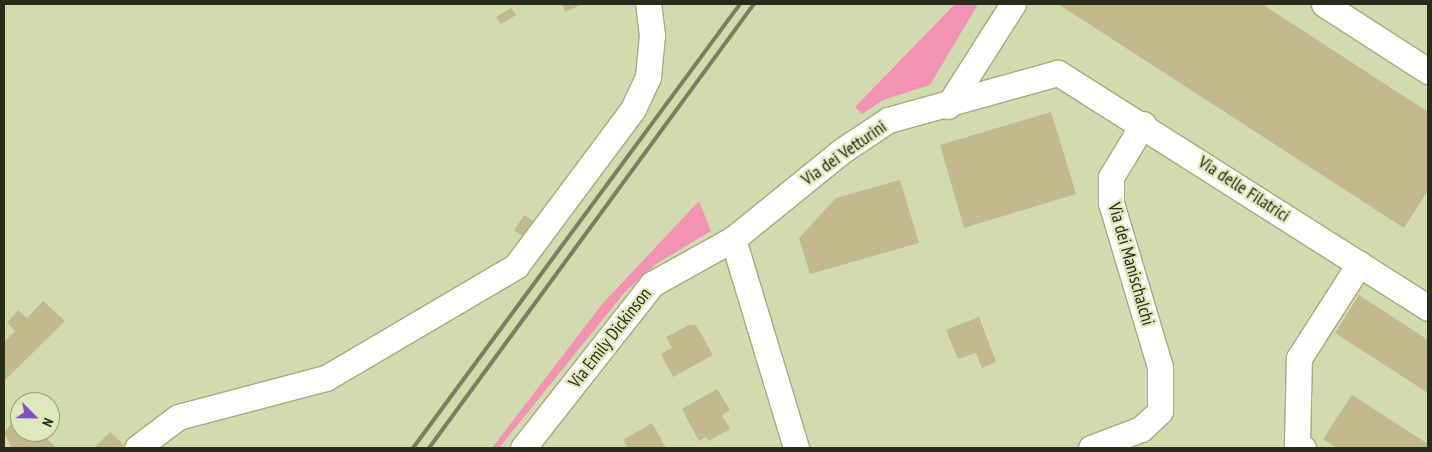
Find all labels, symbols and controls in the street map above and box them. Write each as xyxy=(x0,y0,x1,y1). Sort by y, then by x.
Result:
street label: Via dei Vetturini xyxy=(797,116,891,190)
street label: Via delle Filatrici xyxy=(1194,151,1294,227)
street label: Via dei Manischalchi xyxy=(1103,200,1159,328)
street label: Via Emily Dickinson xyxy=(564,283,656,393)
north arrow xyxy=(10,392,60,442)
text: N xyxy=(38,415,58,429)

